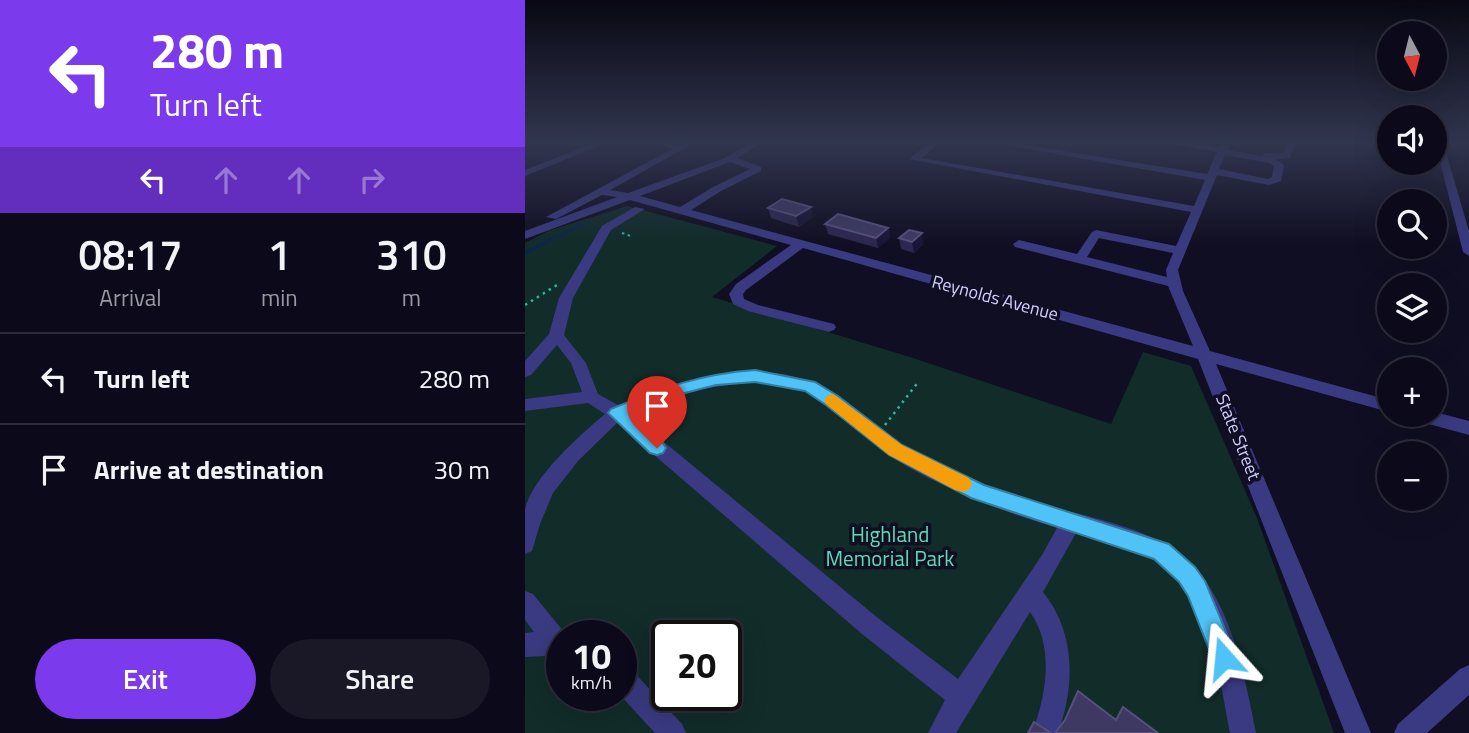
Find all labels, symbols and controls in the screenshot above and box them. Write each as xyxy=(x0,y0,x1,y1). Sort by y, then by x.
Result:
text: 280 m xyxy=(150,12,284,87)
north arrow xyxy=(1377,21,1447,91)
map controls xyxy=(1377,21,1447,511)
icon: left xyxy=(35,28,126,119)
text: Turn left xyxy=(150,80,262,128)
button: sound xyxy=(1377,105,1447,175)
icon: left xyxy=(134,161,172,199)
icon: ahead xyxy=(207,161,245,199)
icon: ahead xyxy=(280,161,318,199)
icon: right xyxy=(353,161,391,199)
button: search xyxy=(1377,189,1447,259)
text: 08:17 xyxy=(78,222,183,286)
text: 1 xyxy=(268,222,291,286)
text: 310 xyxy=(376,222,447,286)
street label: Reynolds Avenue xyxy=(929,268,1061,327)
button: layers xyxy=(1377,273,1447,343)
text: Arrival xyxy=(99,280,162,315)
text: min xyxy=(261,280,298,315)
text: m xyxy=(402,280,421,315)
button: + xyxy=(1377,357,1447,427)
text: Turn left xyxy=(94,359,189,398)
text: 280 m xyxy=(419,359,490,398)
icon: left xyxy=(35,360,73,398)
pin xyxy=(627,376,687,448)
icon: arrive xyxy=(638,387,676,425)
street label: State Street xyxy=(1209,390,1268,485)
button: − xyxy=(1377,441,1447,511)
text: Arrive at destination xyxy=(94,450,324,489)
text: 30 m xyxy=(433,450,490,489)
icon: arrive xyxy=(35,451,73,489)
park label: Highland Memorial Park xyxy=(826,518,954,574)
speed limit sign: 20 xyxy=(651,620,742,711)
position arrow xyxy=(1187,621,1261,695)
text: 10 xyxy=(572,629,611,683)
button: Exit xyxy=(35,639,256,719)
button: Share xyxy=(270,639,490,719)
text: km/h xyxy=(571,669,612,696)

